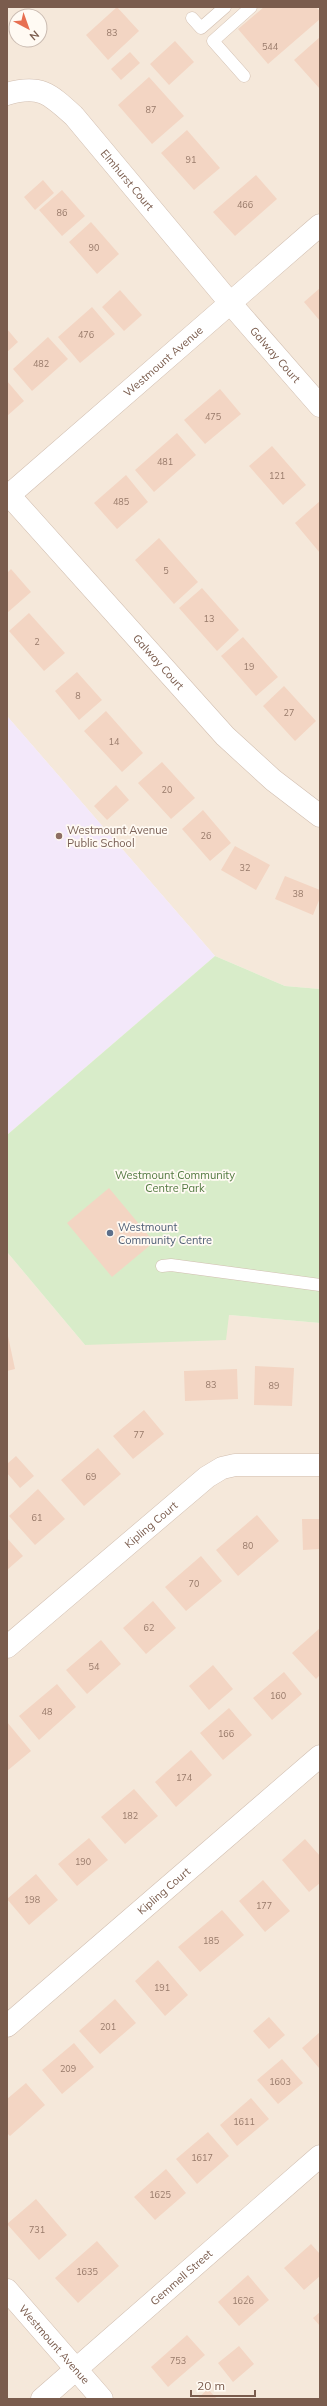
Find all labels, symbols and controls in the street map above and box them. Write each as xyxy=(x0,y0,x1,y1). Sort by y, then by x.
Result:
north arrow xyxy=(8,8,48,48)
house number: 83 xyxy=(107,27,117,38)
text: N xyxy=(27,28,42,44)
house number: 544 xyxy=(262,41,279,52)
house number: 87 xyxy=(146,104,156,115)
street label: Elmhurst Court xyxy=(98,146,157,214)
house number: 91 xyxy=(186,154,196,165)
house number: 466 xyxy=(237,199,253,210)
house number: 86 xyxy=(57,207,67,218)
house number: 90 xyxy=(89,242,99,253)
street label: Westmount Avenue xyxy=(121,323,206,400)
street label: Galway Court xyxy=(247,324,304,386)
house number: 476 xyxy=(78,329,94,340)
house number: 482 xyxy=(33,358,49,369)
house number: 475 xyxy=(205,411,222,422)
house number: 481 xyxy=(157,456,173,467)
house number: 121 xyxy=(269,470,285,481)
house number: 485 xyxy=(113,496,130,507)
house number: 5 xyxy=(163,565,169,576)
house number: 13 xyxy=(204,613,214,624)
street label: Galway Court xyxy=(130,631,187,693)
house number: 2 xyxy=(34,636,40,647)
house number: 19 xyxy=(244,661,254,672)
house number: 8 xyxy=(75,690,81,701)
house number: 27 xyxy=(284,707,294,718)
house number: 14 xyxy=(109,736,120,747)
house number: 20 xyxy=(162,784,172,795)
place label: Westmount Avenue Public School xyxy=(67,823,168,850)
house number: 26 xyxy=(201,830,211,841)
marker: Westmount Avenue Public School xyxy=(54,831,64,841)
house number: 32 xyxy=(240,862,250,873)
house number: 38 xyxy=(293,888,303,899)
park label: Westmount Community Centre Park xyxy=(115,1168,235,1195)
place label: Westmount Community Centre xyxy=(118,1220,212,1247)
marker: Westmount Community Centre xyxy=(105,1228,115,1238)
house number: 83 xyxy=(206,1379,216,1390)
house number: 89 xyxy=(269,1380,279,1391)
house number: 77 xyxy=(134,1429,144,1440)
house number: 69 xyxy=(86,1471,96,1482)
street label: Kipling Court xyxy=(122,1498,181,1551)
house number: 61 xyxy=(32,1512,42,1523)
house number: 80 xyxy=(243,1540,253,1551)
house number: 70 xyxy=(189,1578,199,1589)
house number: 62 xyxy=(144,1622,154,1633)
house number: 54 xyxy=(89,1661,100,1672)
house number: 160 xyxy=(270,1690,286,1701)
house number: 48 xyxy=(42,1706,52,1717)
house number: 166 xyxy=(218,1728,234,1739)
house number: 174 xyxy=(176,1772,193,1783)
house number: 182 xyxy=(122,1810,138,1821)
house number: 190 xyxy=(75,1856,91,1867)
street label: Kipling Court xyxy=(134,1864,193,1917)
house number: 198 xyxy=(24,1894,40,1905)
house number: 177 xyxy=(256,1900,272,1911)
house number: 185 xyxy=(203,1935,220,1946)
house number: 191 xyxy=(154,1982,170,1993)
house number: 201 xyxy=(100,2021,116,2032)
house number: 209 xyxy=(60,2063,76,2074)
house number: 1603 xyxy=(269,2076,291,2087)
house number: 1611 xyxy=(233,2116,255,2127)
house number: 1617 xyxy=(191,2152,213,2163)
house number: 1625 xyxy=(149,2189,171,2200)
house number: 731 xyxy=(29,2224,45,2235)
street label: Gemmell Street xyxy=(147,2246,215,2308)
house number: 1635 xyxy=(76,2266,98,2277)
house number: 1626 xyxy=(232,2295,254,2306)
street label: Westmount Avenue xyxy=(16,2302,93,2387)
house number: 753 xyxy=(170,2355,186,2366)
scale bar xyxy=(191,2372,255,2398)
text: 20 m xyxy=(197,2378,225,2393)

